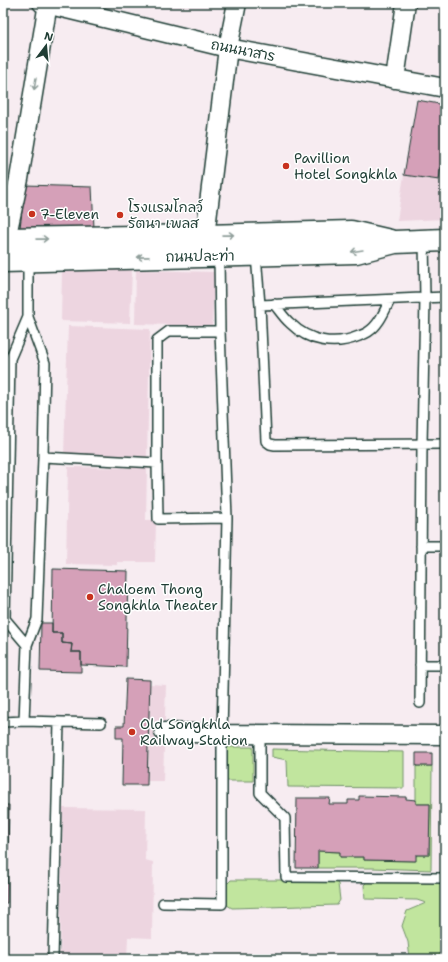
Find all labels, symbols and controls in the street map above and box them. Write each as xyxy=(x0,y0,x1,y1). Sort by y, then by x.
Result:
north arrow xyxy=(26,26,66,66)
text: N xyxy=(42,28,55,45)
street label: ถนนนาสาร xyxy=(209,35,277,65)
one-way arrow xyxy=(31,77,39,90)
place label: Pavillion Hotel Songkhla xyxy=(294,149,398,183)
marker: Pavillion Hotel Songkhla xyxy=(281,161,291,171)
place label: โรงแรมโกลว์ รัตนา เพลส xyxy=(128,198,204,232)
place label: 7-Eleven xyxy=(40,205,99,223)
marker: 7-Eleven xyxy=(27,209,37,219)
marker: โรงแรมโกลว์ รัตนา เพลส xyxy=(115,210,125,220)
one-way arrow xyxy=(221,231,234,239)
one-way arrow xyxy=(35,235,48,242)
street label: ถนนปละท่า xyxy=(165,246,235,266)
one-way arrow xyxy=(351,247,364,255)
one-way arrow xyxy=(137,254,150,261)
place label: Chaloem Thong Songkhla Theater xyxy=(98,580,218,614)
marker: Chaloem Thong Songkhla Theater xyxy=(85,592,95,602)
place label: Old Songkhla Railway Station xyxy=(140,715,248,749)
marker: Old Songkhla Railway Station xyxy=(127,727,137,737)

